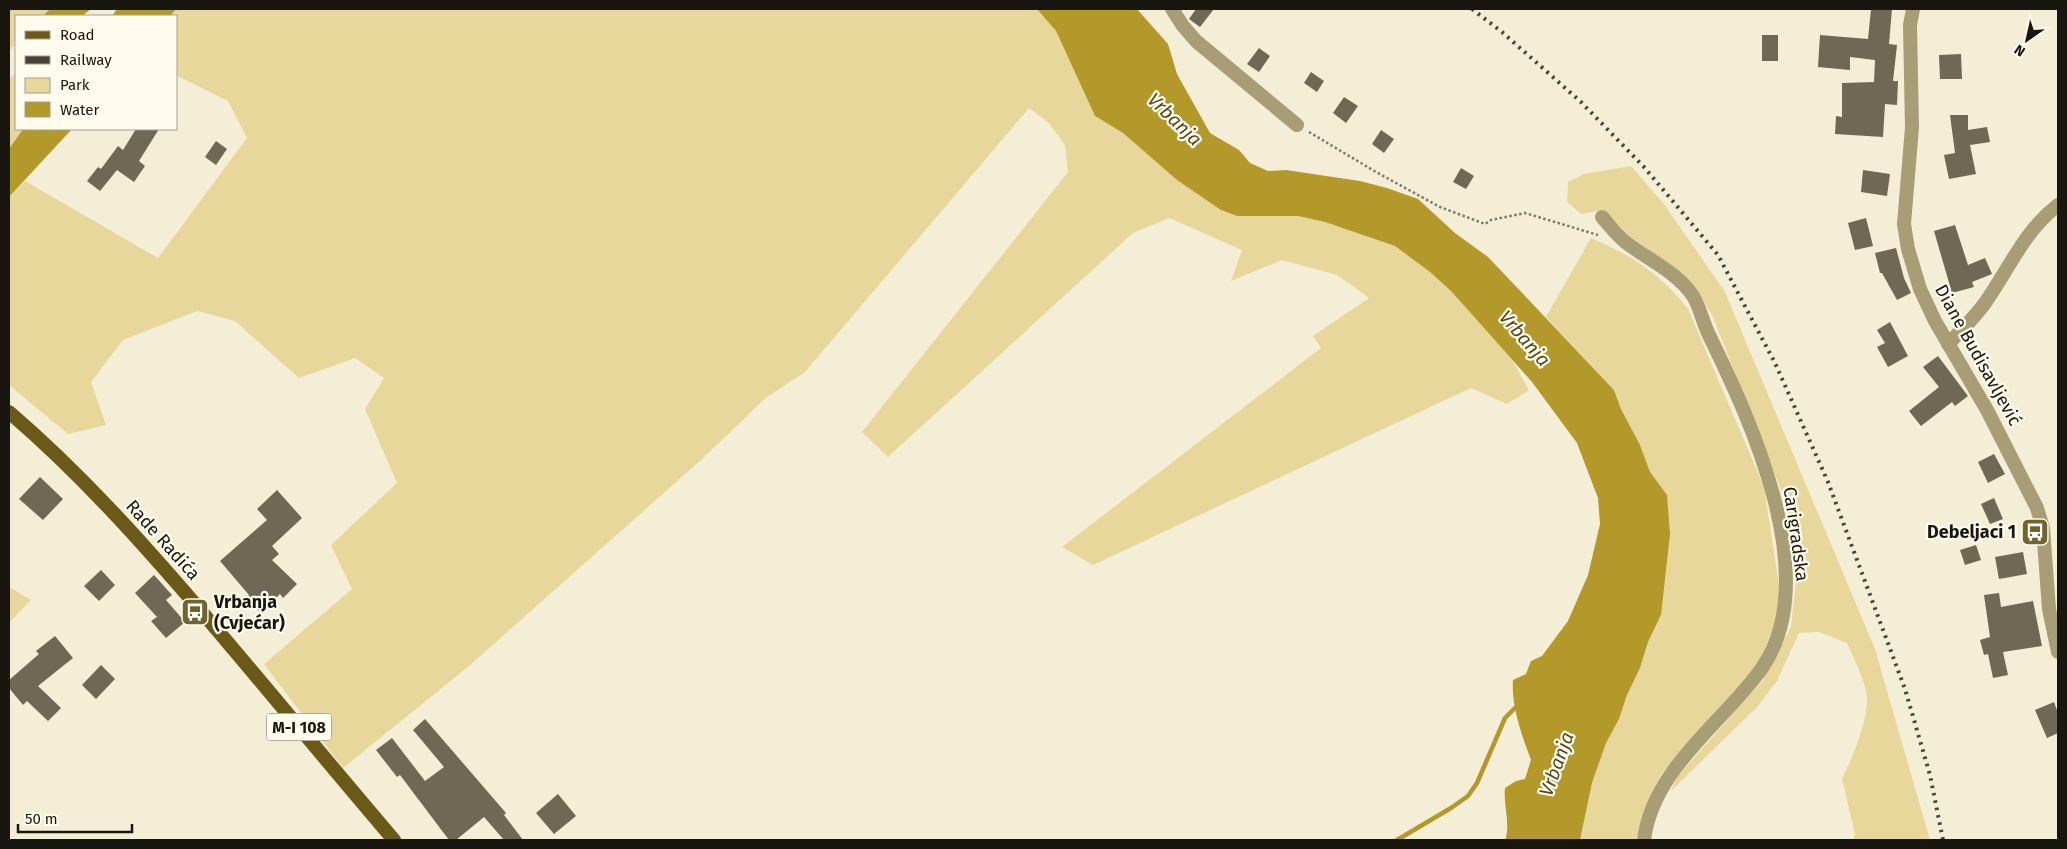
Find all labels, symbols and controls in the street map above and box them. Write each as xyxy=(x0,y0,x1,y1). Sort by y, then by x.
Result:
legend xyxy=(15,15,178,130)
north arrow xyxy=(2002,15,2052,65)
text: Road xyxy=(60,26,95,44)
text: N xyxy=(2011,41,2029,60)
text: Railway xyxy=(60,51,112,69)
text: Park xyxy=(60,76,90,94)
water label: Vrbanja xyxy=(1143,88,1207,151)
text: Water xyxy=(60,101,99,119)
street label: Diane Budisavljević xyxy=(1930,281,2026,430)
water label: Vrbanja xyxy=(1494,306,1555,371)
street label: Carigradska xyxy=(1778,485,1814,583)
street label: Rade Radića xyxy=(121,495,205,585)
bus stop icon: Debeljaci 1 xyxy=(2020,517,2050,547)
place label: Debeljaci 1 xyxy=(1927,521,2016,543)
place label: Vrbanja (Cvjećar) xyxy=(213,591,285,634)
bus stop icon: Vrbanja (Cvjećar) xyxy=(180,597,210,627)
road number: M-I 108 xyxy=(266,714,332,740)
water label: Vrbanja xyxy=(1534,729,1579,799)
scale bar xyxy=(18,802,131,834)
text: 50 m xyxy=(25,810,58,828)

